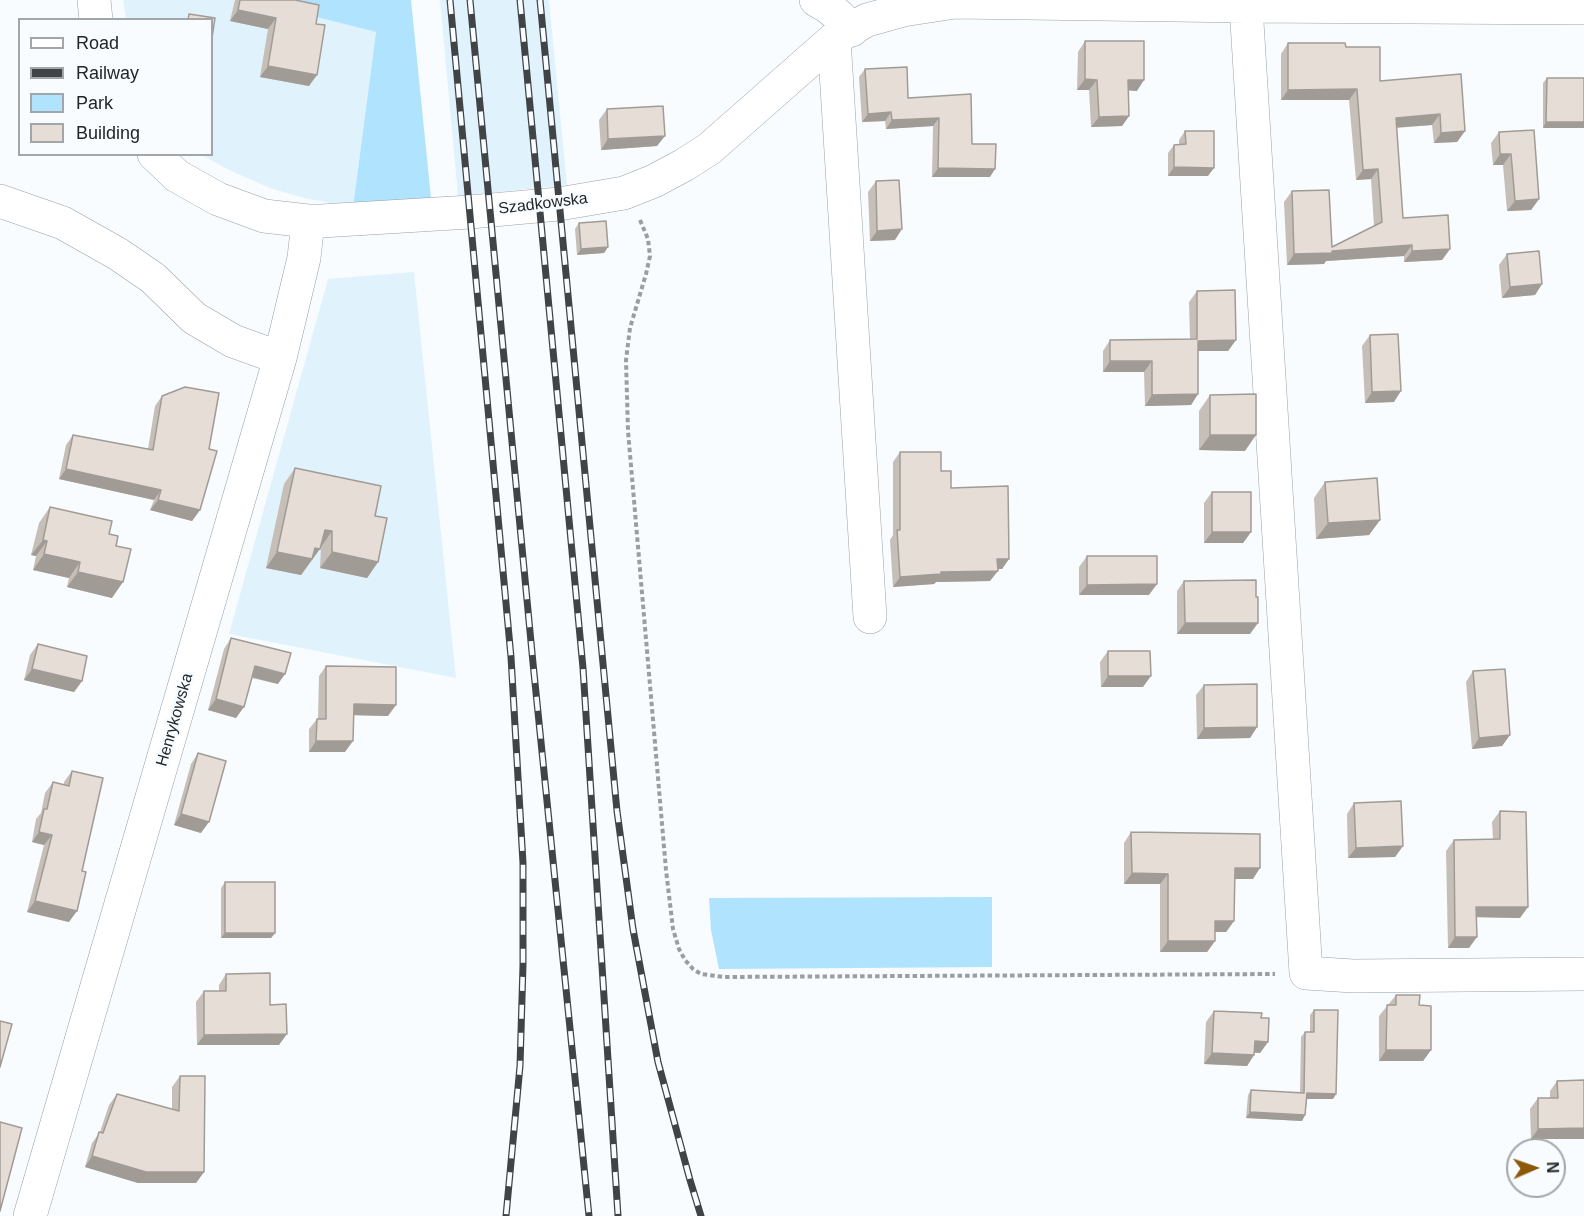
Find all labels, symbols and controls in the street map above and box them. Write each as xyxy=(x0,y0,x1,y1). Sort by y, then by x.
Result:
legend xyxy=(18,18,213,156)
text: Road xyxy=(76,33,119,53)
text: Railway xyxy=(76,63,139,83)
text: Park xyxy=(76,93,113,113)
text: Building xyxy=(76,123,140,143)
street label: Szadkowska xyxy=(497,189,589,219)
street label: Henrykowska xyxy=(153,671,197,769)
north arrow xyxy=(1506,1138,1566,1198)
text: N xyxy=(1544,1161,1561,1173)

